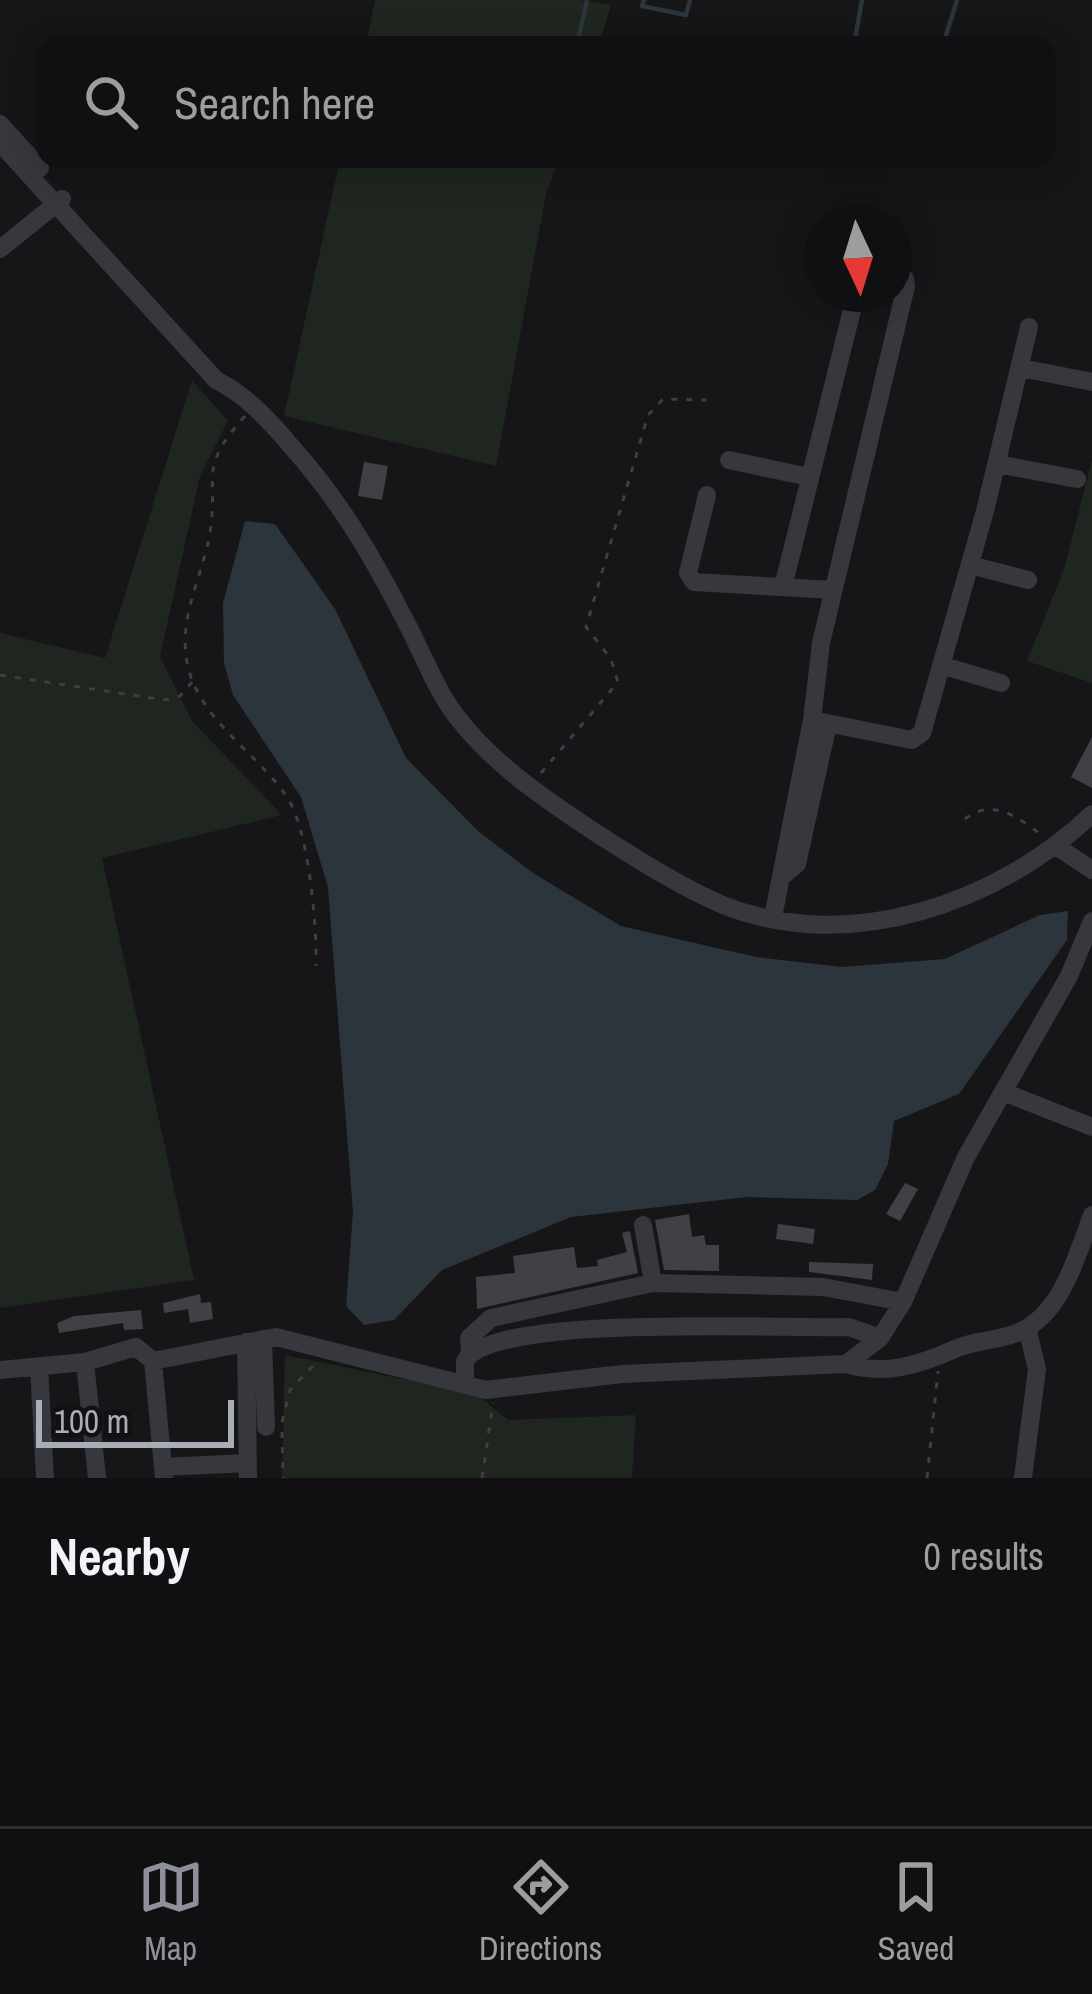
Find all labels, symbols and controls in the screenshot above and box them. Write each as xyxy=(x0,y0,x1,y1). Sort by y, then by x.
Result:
search box xyxy=(36,36,1056,168)
icon: search xyxy=(78,69,144,135)
text: Search here xyxy=(174,72,375,133)
north arrow xyxy=(804,204,912,312)
scale bar xyxy=(36,1394,234,1447)
text: 100 m xyxy=(54,1399,129,1443)
text: Nearby xyxy=(48,1522,190,1591)
text: 0 results xyxy=(923,1530,1044,1582)
tab: Map xyxy=(138,1854,204,1970)
tab: Directions xyxy=(479,1854,602,1970)
tab: Saved xyxy=(878,1854,954,1970)

